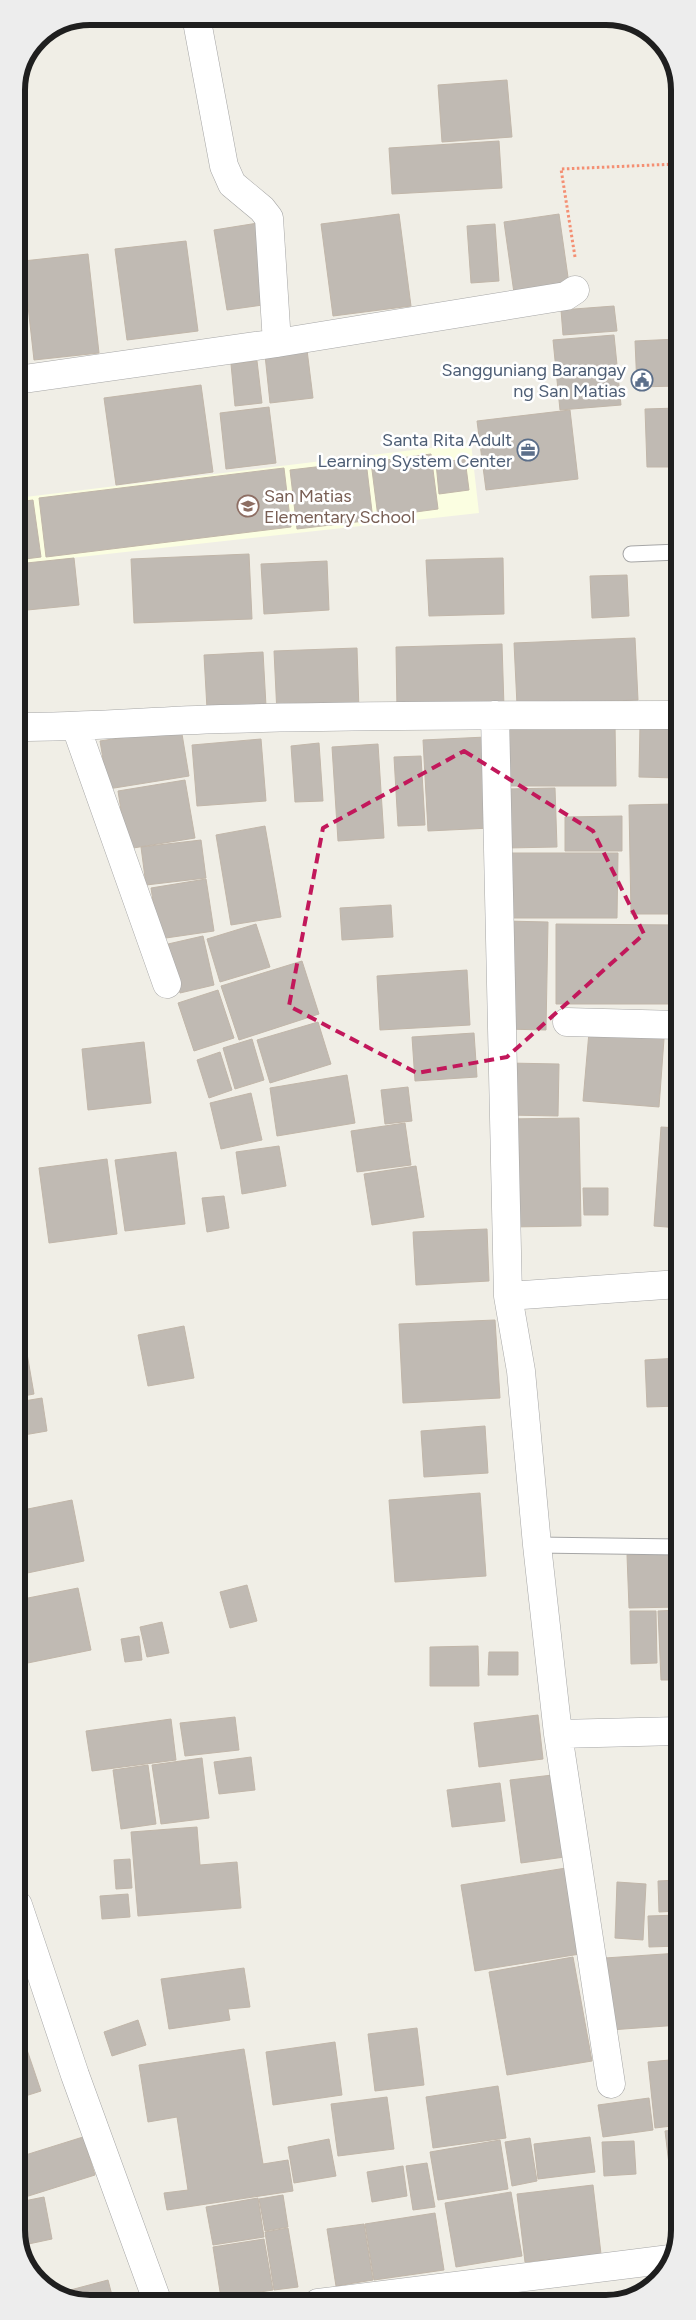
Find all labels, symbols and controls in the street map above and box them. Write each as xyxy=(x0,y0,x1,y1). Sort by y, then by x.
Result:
place label: Sangguniang Barangay ng San Matias xyxy=(442,359,627,402)
public building icon: Sangguniang Barangay ng San Matias xyxy=(630,368,654,392)
place label: Santa Rita Adult Learning System Center xyxy=(317,429,512,472)
office icon: Santa Rita Adult Learning System Center xyxy=(516,438,540,462)
place label: San Matias Elementary School xyxy=(264,485,415,528)
school or university icon: San Matias Elementary School xyxy=(236,494,260,518)

